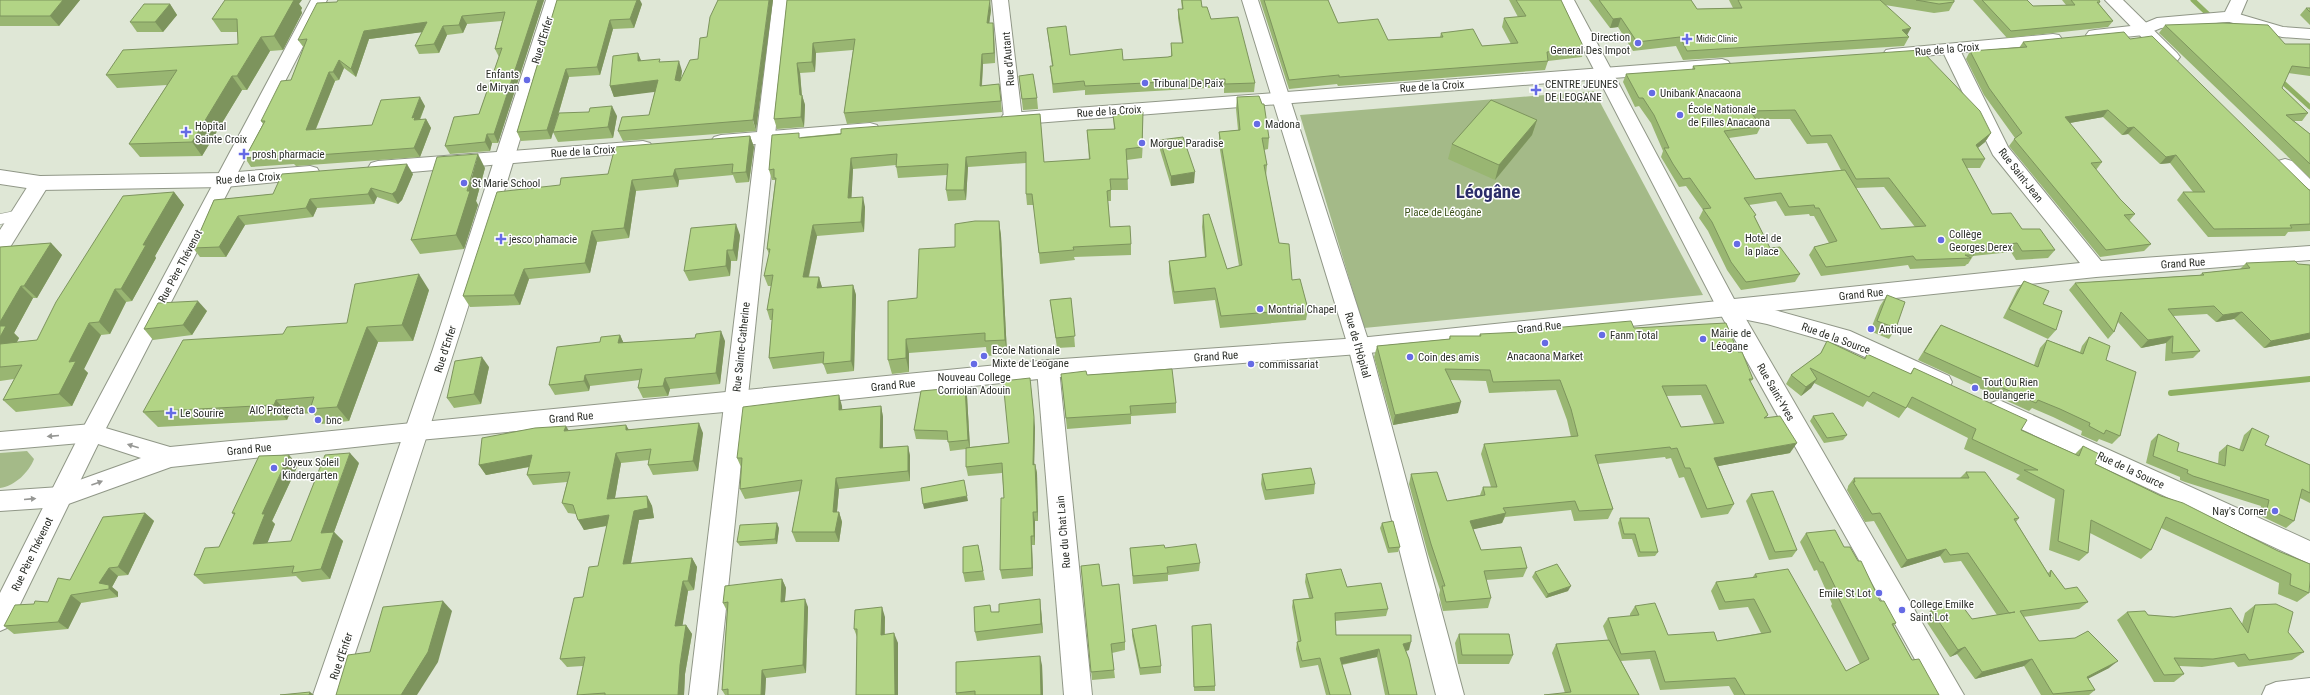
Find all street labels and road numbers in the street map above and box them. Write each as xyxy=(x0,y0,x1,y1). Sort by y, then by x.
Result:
street label: Rue d'Enfer xyxy=(529,14,556,65)
street label: Rue d'Autant xyxy=(1000,31,1017,87)
street label: Rue de la Croix xyxy=(1914,40,1980,59)
street label: Rue de la Croix xyxy=(1399,78,1465,95)
street label: Rue de la Croix xyxy=(1076,103,1142,120)
street label: Rue de la Croix xyxy=(550,143,616,160)
street label: Rue Saint-Jean xyxy=(1996,146,2046,205)
street label: Rue de la Croix xyxy=(215,170,281,187)
street label: Rue Père Thévenot xyxy=(156,228,205,305)
street label: Grand Rue xyxy=(2160,255,2206,272)
street label: Grand Rue xyxy=(1838,286,1884,303)
street label: Rue Sainte-Catherine xyxy=(730,301,753,393)
street label: Rue de l'Hôpital xyxy=(1342,311,1373,379)
street label: Grand Rue xyxy=(1516,319,1562,336)
street label: Rue de la Source xyxy=(1800,320,1872,357)
street label: Rue d'Enfer xyxy=(432,323,459,374)
street label: Grand Rue xyxy=(1193,348,1239,365)
street label: Rue Saint-Yves xyxy=(1754,361,1797,423)
street label: Grand Rue xyxy=(870,377,916,394)
street label: Grand Rue xyxy=(548,409,594,426)
street label: Grand Rue xyxy=(226,441,272,458)
street label: Rue de la Source xyxy=(2095,449,2166,492)
street label: Rue du Chat Lain xyxy=(1054,495,1073,569)
street label: Rue Père Thévenot xyxy=(9,515,56,593)
street label: Rue d'Enfer xyxy=(327,630,356,681)

